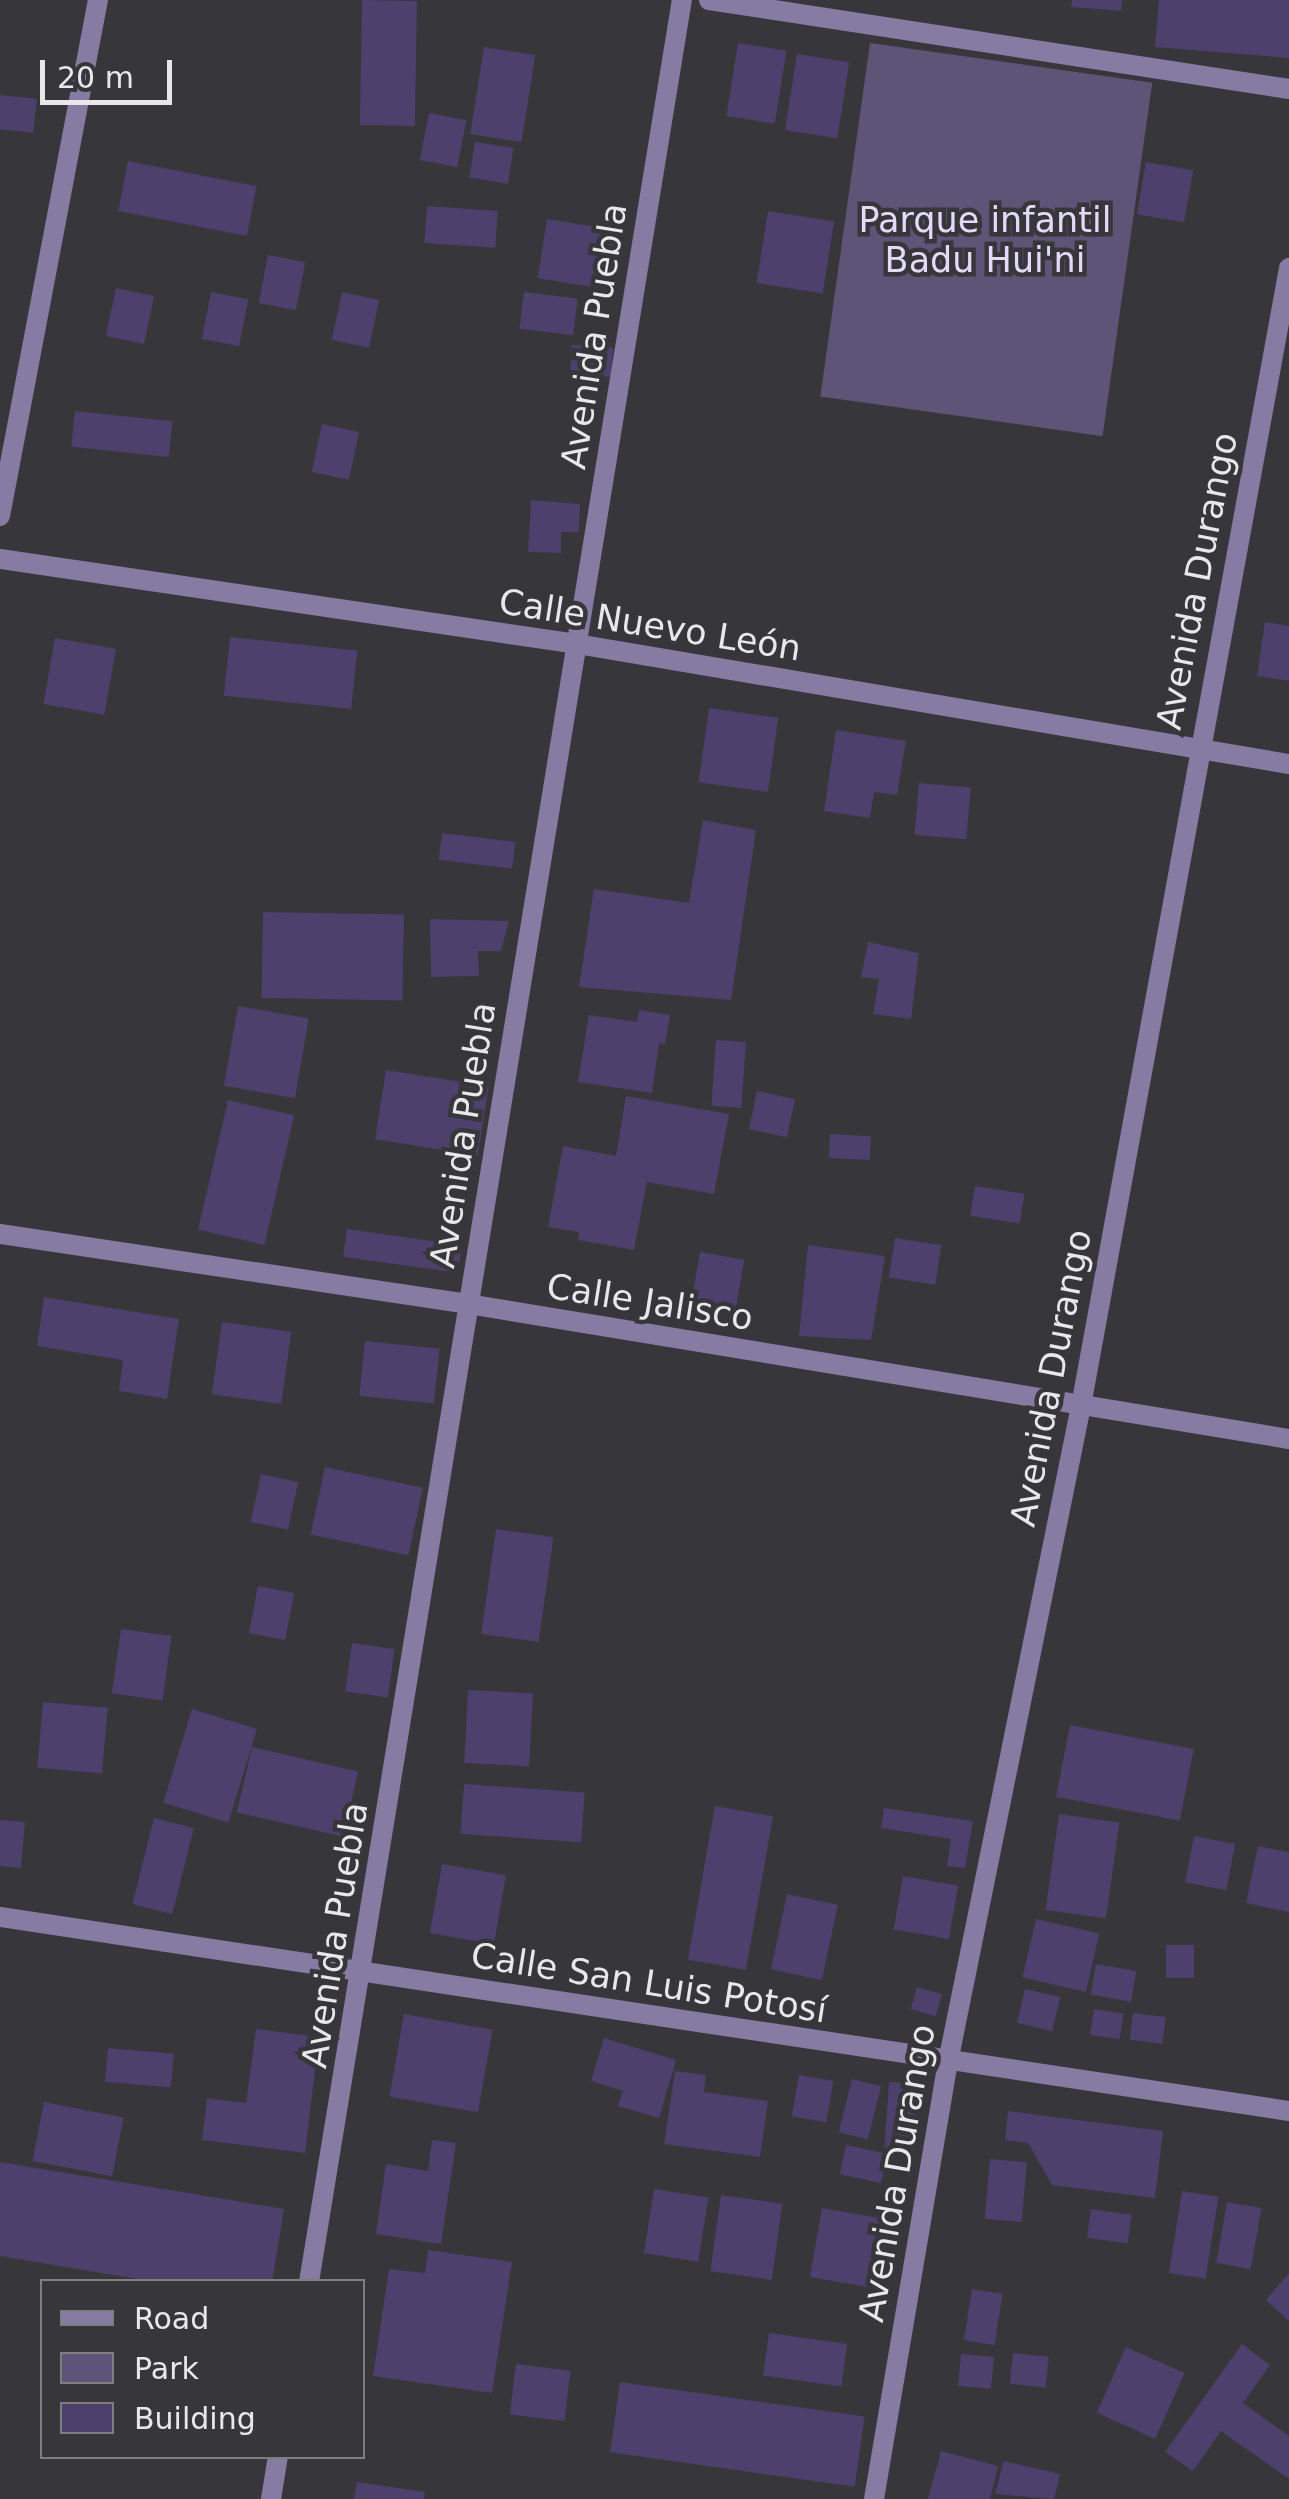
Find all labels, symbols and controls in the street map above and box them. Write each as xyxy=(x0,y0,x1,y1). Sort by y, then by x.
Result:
scale bar xyxy=(45,40,178,102)
text: 20 m xyxy=(57,60,134,95)
park label: Parque infantil Badu Hui'ni xyxy=(859,199,1111,281)
street label: Avenida Puebla xyxy=(552,200,636,472)
street label: Avenida Durango xyxy=(1148,429,1246,733)
street label: Calle Nuevo León xyxy=(496,580,804,670)
street label: Avenida Puebla xyxy=(421,999,505,1271)
street label: Avenida Durango xyxy=(1002,1226,1100,1530)
street label: Calle Jalisco xyxy=(544,1265,756,1339)
street label: Avenida Puebla xyxy=(293,1799,377,2071)
street label: Calle San Luis Potosí xyxy=(468,1934,830,2032)
street label: Avenida Durango xyxy=(850,2021,944,2325)
legend xyxy=(40,2279,365,2459)
text: Road xyxy=(134,2301,209,2336)
text: Park xyxy=(134,2351,199,2386)
text: Building xyxy=(134,2401,256,2436)

